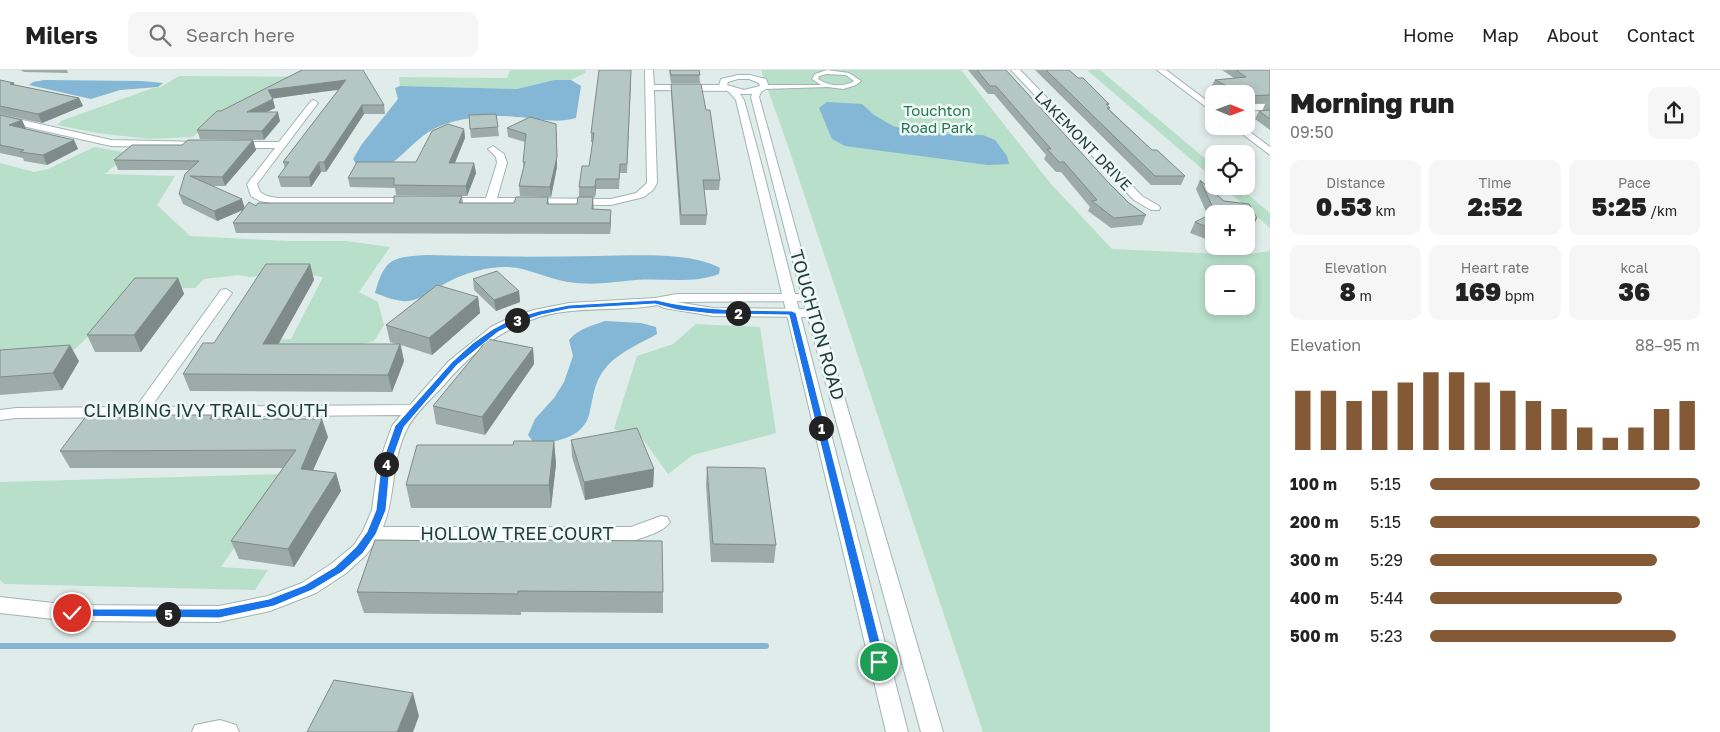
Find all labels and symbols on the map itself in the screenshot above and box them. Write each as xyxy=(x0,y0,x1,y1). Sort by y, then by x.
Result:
north arrow xyxy=(1205,85,1255,135)
street label: LAKEMONT DRIVE xyxy=(1032,87,1136,194)
park label: Touchton Road Park xyxy=(901,101,974,136)
street label: TOUCHTON ROAD xyxy=(786,247,850,402)
pin: 2 xyxy=(726,300,750,326)
pin: 3 xyxy=(504,308,530,332)
street label: CLIMBING IVY TRAIL SOUTH xyxy=(84,399,329,421)
pin: 1 xyxy=(808,416,834,440)
pin: 4 xyxy=(374,452,398,476)
street label: HOLLOW TREE COURT xyxy=(420,522,614,544)
pin xyxy=(51,592,93,634)
pin: 5 xyxy=(156,602,180,626)
pin xyxy=(858,641,900,683)

